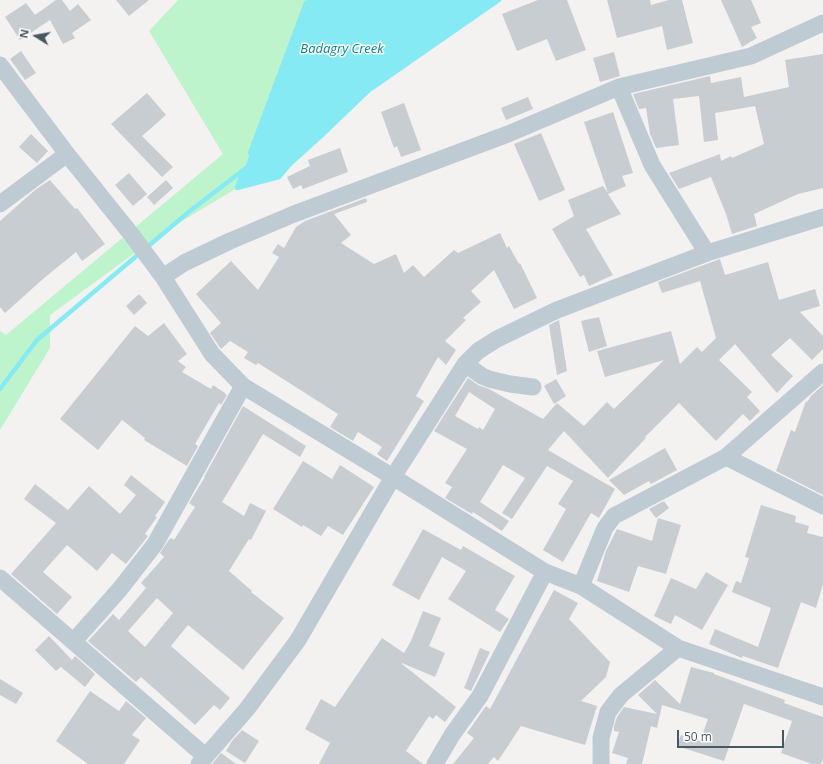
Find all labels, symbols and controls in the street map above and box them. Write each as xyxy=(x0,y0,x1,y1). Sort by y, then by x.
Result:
north arrow xyxy=(16,16,56,56)
text: N xyxy=(16,28,32,39)
water label: Badagry Creek xyxy=(300,41,384,57)
scale bar xyxy=(679,722,786,748)
text: 50 m xyxy=(684,728,712,745)

